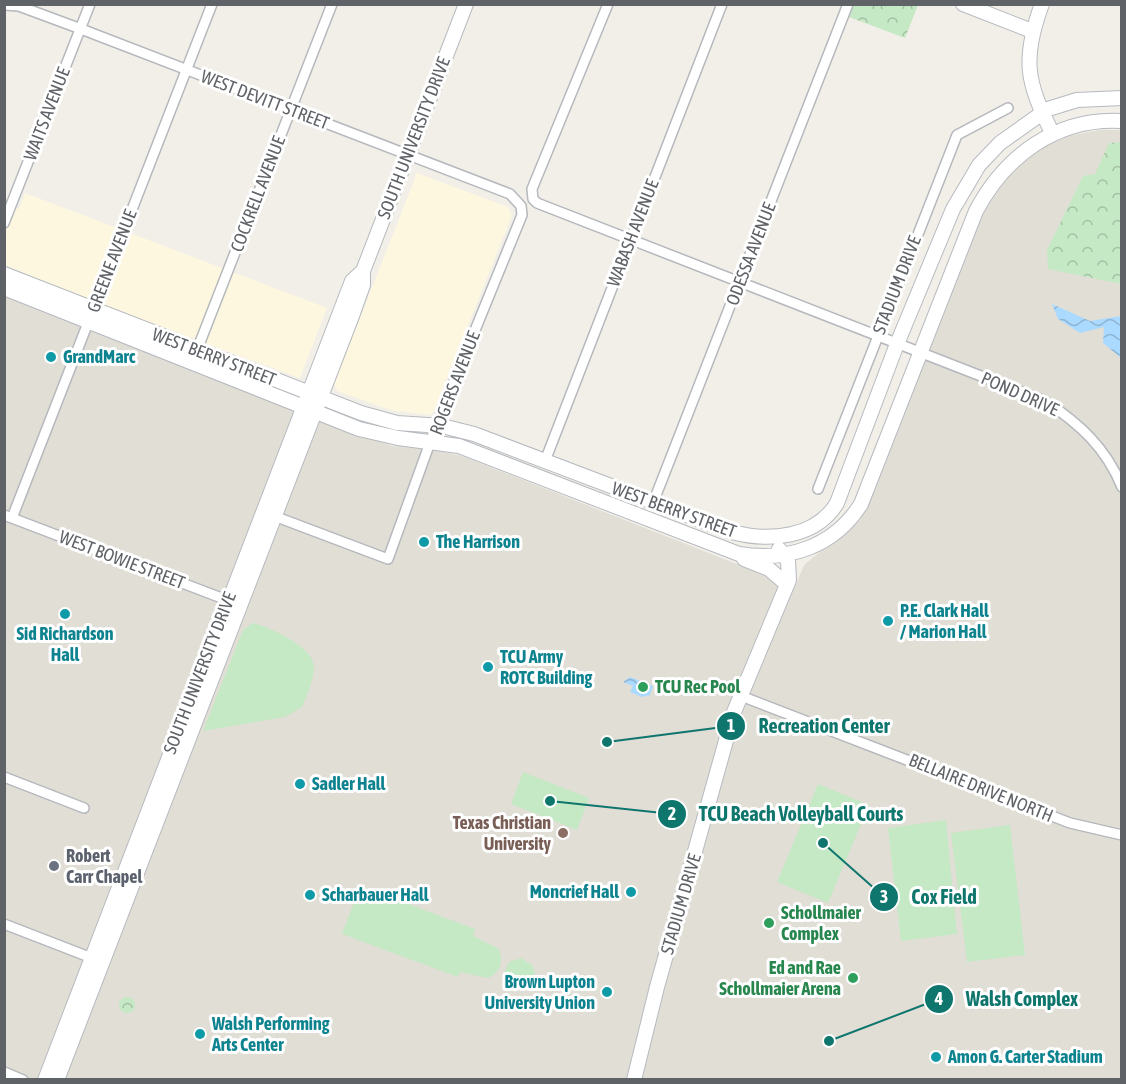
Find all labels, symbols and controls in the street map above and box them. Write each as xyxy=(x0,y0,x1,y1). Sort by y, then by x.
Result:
street label: SOUTH UNIVERSITY DRIVE xyxy=(373,54,454,222)
street label: WAITS AVENUE xyxy=(19,64,74,163)
street label: WEST DEVITT STREET xyxy=(198,65,332,134)
street label: COCKRELL AVENUE xyxy=(226,133,289,255)
street label: WABASH AVENUE xyxy=(602,176,663,289)
street label: ODESSA AVENUE xyxy=(721,199,780,308)
street label: GREENE AVENUE xyxy=(82,206,141,315)
street label: STADIUM DRIVE xyxy=(868,232,925,337)
street label: WEST BERRY STREET xyxy=(149,323,279,390)
street label: ROGERS AVENUE xyxy=(425,328,484,438)
place label: GrandMarc xyxy=(63,346,136,367)
marker: GrandMarc xyxy=(44,350,58,364)
street label: POND DRIVE xyxy=(978,367,1063,420)
street label: WEST BERRY STREET xyxy=(609,477,739,542)
street label: WEST BOWIE STREET xyxy=(56,526,188,593)
place label: The Harrison xyxy=(436,531,520,552)
marker: The Harrison xyxy=(417,535,431,549)
street label: SOUTH UNIVERSITY DRIVE xyxy=(159,589,240,757)
place label: P.E. Clark Hall / Marion Hall xyxy=(900,600,989,642)
marker: Sid Richardson Hall xyxy=(58,607,72,621)
marker: P.E. Clark Hall / Marion Hall xyxy=(881,614,895,628)
place label: Sid Richardson Hall xyxy=(17,623,114,665)
place label: TCU Army ROTC Building xyxy=(500,646,592,688)
marker: TCU Army ROTC Building xyxy=(481,660,495,674)
place label: TCU Rec Pool xyxy=(655,676,740,697)
marker: TCU Rec Pool xyxy=(636,680,650,694)
callout: Recreation Center xyxy=(716,707,901,745)
text: Recreation Center xyxy=(758,714,891,737)
text: 1 xyxy=(727,715,735,736)
street label: BELLAIRE DRIVE NORTH xyxy=(906,749,1056,826)
place label: Sadler Hall xyxy=(312,773,386,794)
marker: Sadler Hall xyxy=(293,777,307,791)
callout: TCU Beach Volleyball Courts xyxy=(657,795,915,833)
text: TCU Beach Volleyball Courts xyxy=(699,802,903,825)
text: 2 xyxy=(668,803,676,824)
place label: Texas Christian University xyxy=(453,812,552,854)
marker: Texas Christian University xyxy=(556,826,570,840)
place label: Robert Carr Chapel xyxy=(66,845,142,887)
street label: STADIUM DRIVE xyxy=(656,851,705,957)
marker: Robert Carr Chapel xyxy=(47,859,61,873)
callout: Cox Field xyxy=(869,878,989,916)
place label: Moncrief Hall xyxy=(530,881,619,902)
place label: Scharbauer Hall xyxy=(322,884,429,905)
marker: Moncrief Hall xyxy=(624,885,638,899)
text: Cox Field xyxy=(911,885,977,908)
text: 3 xyxy=(880,886,888,907)
marker: Scharbauer Hall xyxy=(303,888,317,902)
place label: Schollmaier Complex xyxy=(781,902,862,944)
marker: Schollmaier Complex xyxy=(762,916,776,930)
place label: Ed and Rae Schollmaier Arena xyxy=(719,957,841,999)
place label: Brown Lupton University Union xyxy=(485,971,595,1013)
marker: Ed and Rae Schollmaier Arena xyxy=(846,971,860,985)
callout: Walsh Complex xyxy=(924,980,1090,1018)
marker: Brown Lupton University Union xyxy=(600,985,614,999)
text: Walsh Complex xyxy=(965,987,1078,1010)
text: 4 xyxy=(934,988,943,1009)
place label: Walsh Performing Arts Center xyxy=(211,1013,330,1055)
marker: Walsh Performing Arts Center xyxy=(193,1027,207,1041)
place label: Amon G. Carter Stadium xyxy=(947,1046,1103,1067)
marker: Amon G. Carter Stadium xyxy=(929,1050,943,1064)

